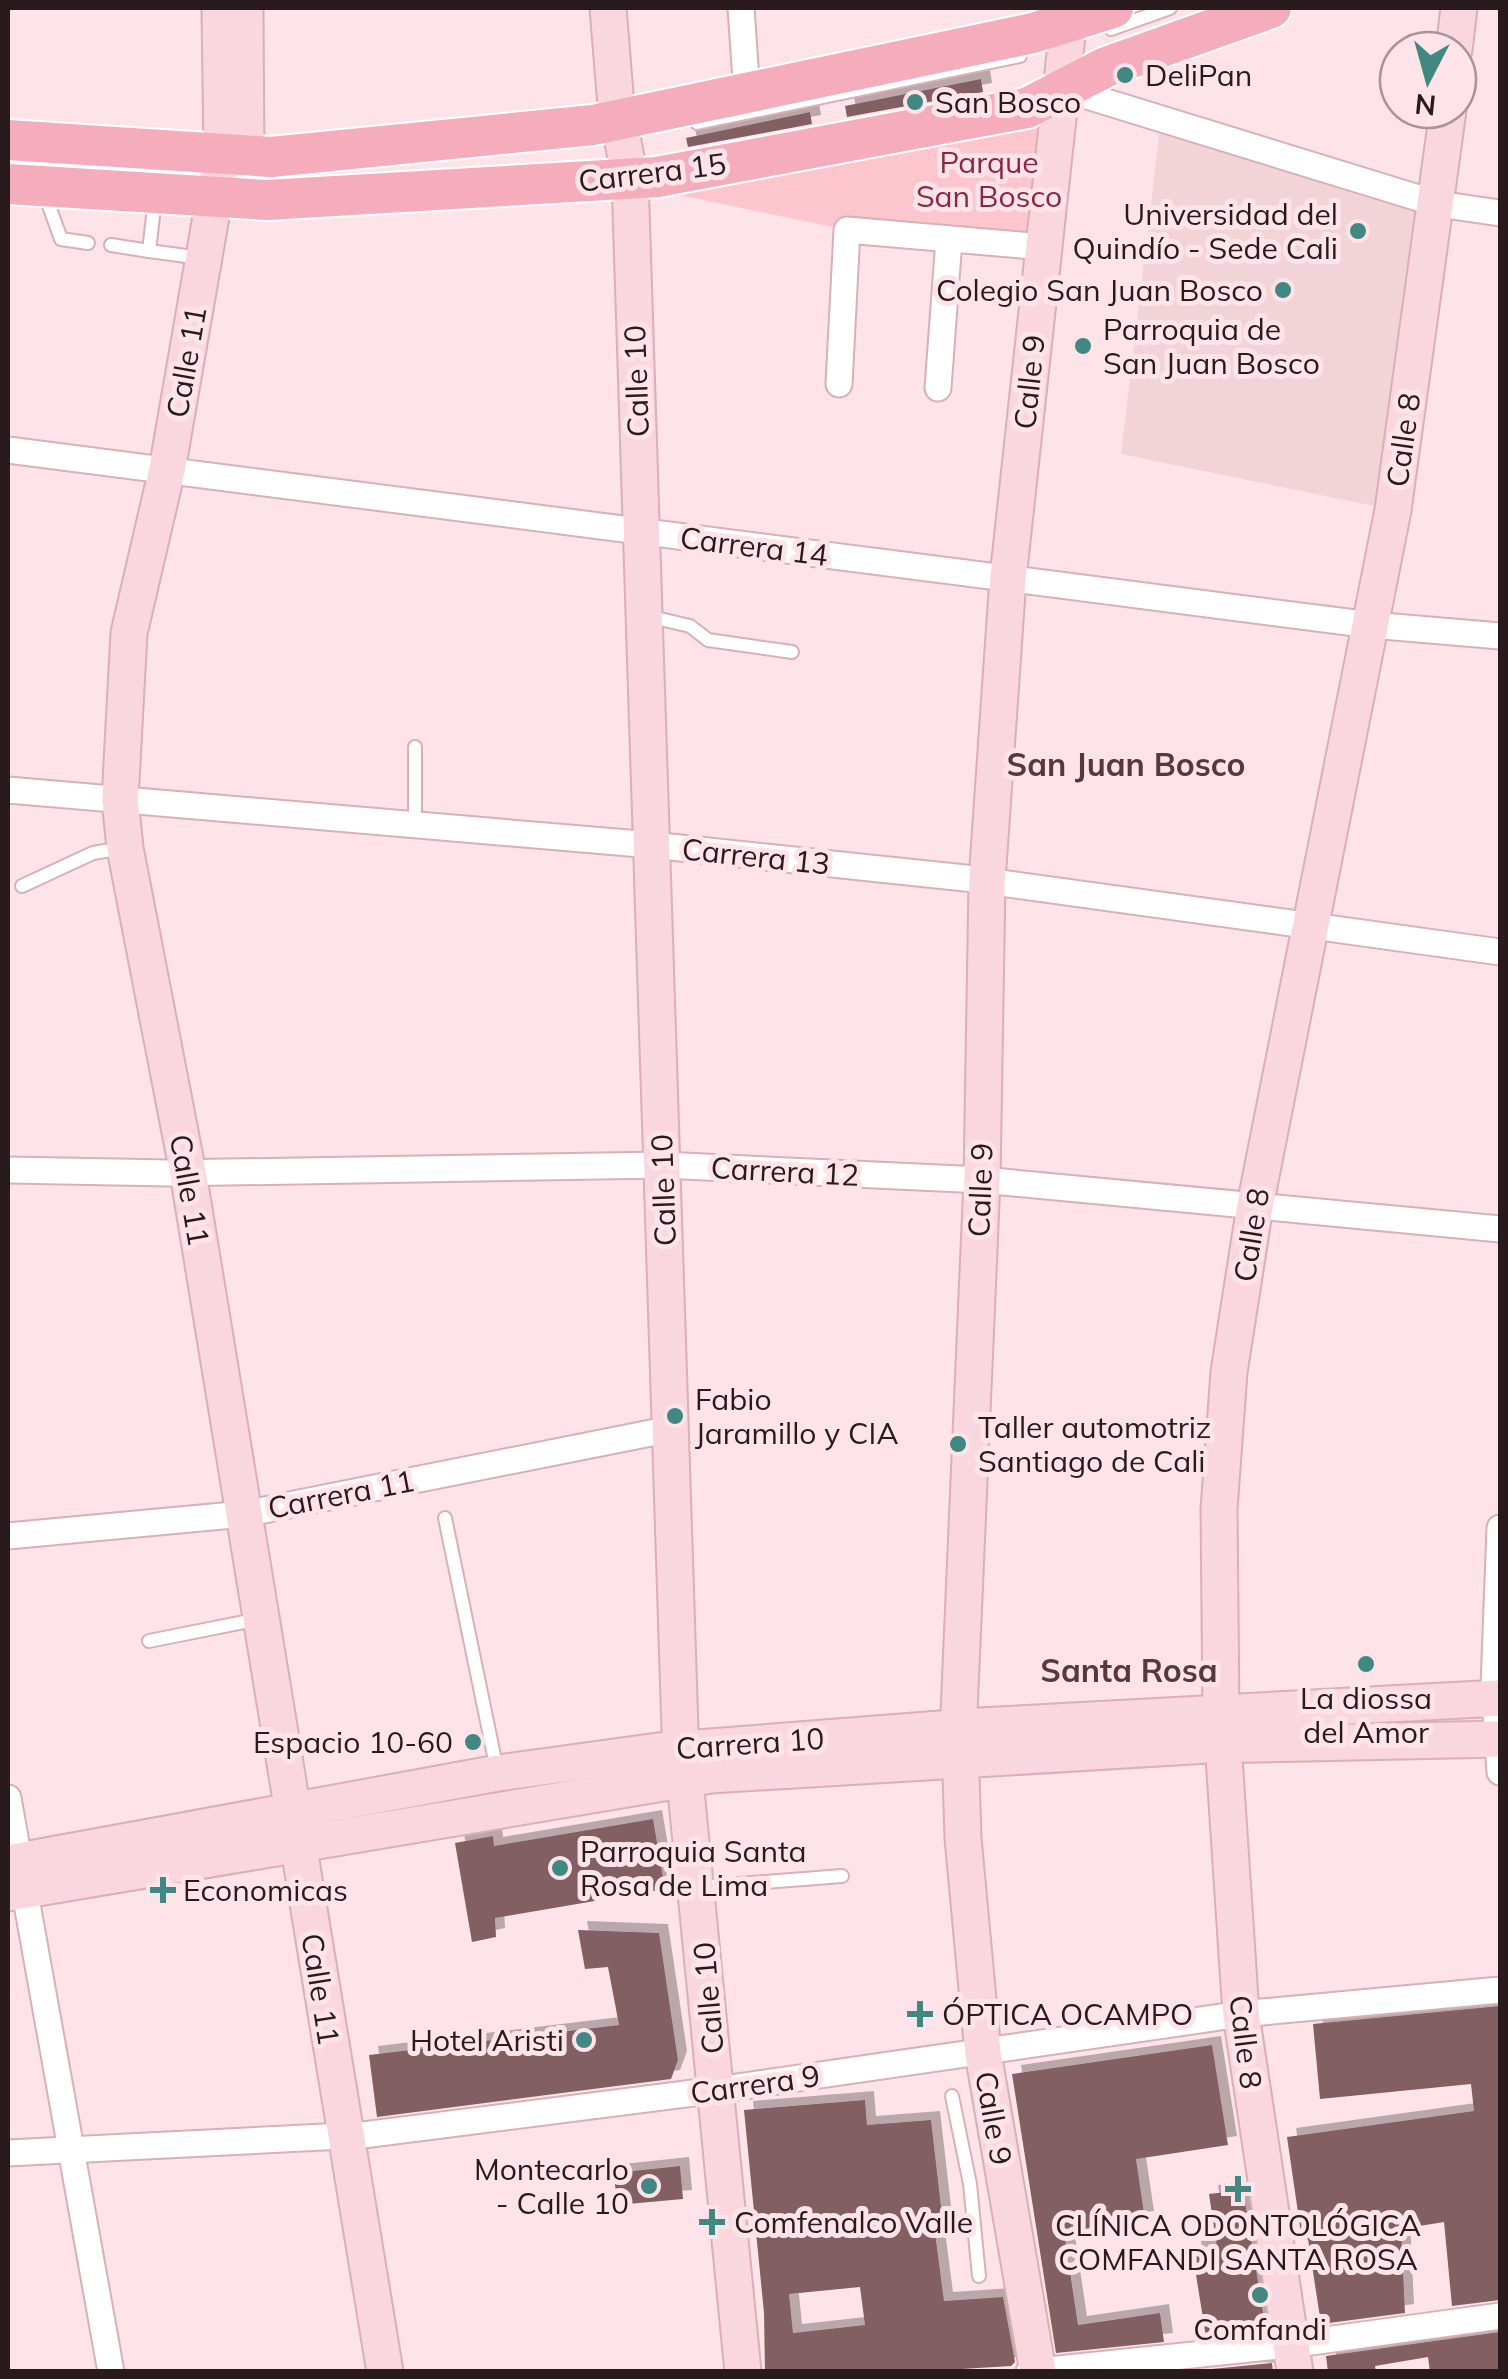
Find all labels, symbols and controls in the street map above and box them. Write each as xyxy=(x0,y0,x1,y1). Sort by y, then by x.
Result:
north arrow xyxy=(1378,30,1478,130)
place label: DeliPan xyxy=(1145,56,1252,94)
marker: DeliPan xyxy=(1114,64,1136,86)
place label: San Bosco xyxy=(935,83,1081,121)
text: N xyxy=(1413,87,1438,124)
marker: San Bosco xyxy=(904,91,926,113)
park label: Parque San Bosco xyxy=(916,143,1062,215)
street label: Carrera 15 xyxy=(576,144,728,200)
place label: Universidad del Quindío - Sede Cali xyxy=(1073,195,1338,267)
marker: Universidad del Quindío - Sede Cali xyxy=(1347,220,1369,242)
place label: Colegio San Juan Bosco xyxy=(936,271,1263,309)
marker: Colegio San Juan Bosco xyxy=(1272,279,1294,301)
street label: Calle 11 xyxy=(158,303,214,421)
place label: Parroquia de San Juan Bosco xyxy=(1103,310,1320,382)
street label: Calle 10 xyxy=(615,324,657,438)
street label: Calle 9 xyxy=(1005,333,1053,431)
marker: Parroquia de San Juan Bosco xyxy=(1072,335,1094,357)
street label: Calle 8 xyxy=(1378,391,1428,489)
street label: Carrera 14 xyxy=(678,518,830,574)
district label: San Juan Bosco xyxy=(1007,744,1245,784)
street label: Carrera 13 xyxy=(680,829,832,883)
street label: Calle 11 xyxy=(162,1131,218,1249)
street label: Calle 10 xyxy=(642,1133,684,1247)
street label: Calle 9 xyxy=(959,1142,1001,1238)
street label: Carrera 12 xyxy=(710,1148,860,1194)
street label: Calle 8 xyxy=(1225,1185,1277,1285)
place label: Fabio Jaramillo y CIA xyxy=(695,1380,898,1452)
marker: Fabio Jaramillo y CIA xyxy=(664,1405,686,1427)
place label: Taller automotriz Santiago de Cali xyxy=(978,1408,1211,1480)
marker: Taller automotriz Santiago de Cali xyxy=(947,1433,969,1455)
street label: Carrera 11 xyxy=(264,1461,418,1527)
district label: Santa Rosa xyxy=(1040,1650,1218,1690)
marker: La diossa del Amor xyxy=(1355,1653,1377,1675)
place label: La diossa del Amor xyxy=(1300,1679,1432,1751)
street label: Carrera 10 xyxy=(675,1719,825,1767)
place label: Espacio 10-60 xyxy=(253,1723,453,1761)
marker: Espacio 10-60 xyxy=(462,1731,484,1753)
place label: Parroquia Santa Rosa de Lima xyxy=(580,1832,807,1904)
marker: Parroquia Santa Rosa de Lima xyxy=(549,1857,571,1879)
place label: Economicas xyxy=(183,1871,348,1909)
marker: Economicas xyxy=(152,1879,174,1901)
street label: Calle 11 xyxy=(293,1930,349,2048)
street label: Calle 10 xyxy=(684,1940,732,2056)
street label: Calle 8 xyxy=(1221,1993,1271,2091)
place label: ÓPTICA OCAMPO xyxy=(942,1995,1193,2033)
marker: ÓPTICA OCAMPO xyxy=(907,2001,933,2027)
place label: Hotel Aristi xyxy=(410,2021,564,2059)
marker: Hotel Aristi xyxy=(573,2029,595,2051)
street label: Carrera 9 xyxy=(688,2056,822,2112)
street label: Calle 9 xyxy=(967,2068,1021,2168)
place label: Montecarlo - Calle 10 xyxy=(474,2150,629,2222)
marker: Montecarlo - Calle 10 xyxy=(638,2175,660,2197)
marker: CLÍNICA ODONTOLÓGICA COMFANDI SANTA ROSA xyxy=(1225,2176,1251,2202)
place label: Comfenalco Valle xyxy=(734,2203,973,2241)
place label: CLÍNICA ODONTOLÓGICA COMFANDI SANTA ROSA xyxy=(1055,2206,1421,2278)
marker: Comfenalco Valle xyxy=(699,2209,725,2235)
marker: Comfandi xyxy=(1249,2284,1271,2306)
place label: Comfandi xyxy=(1193,2310,1327,2348)

